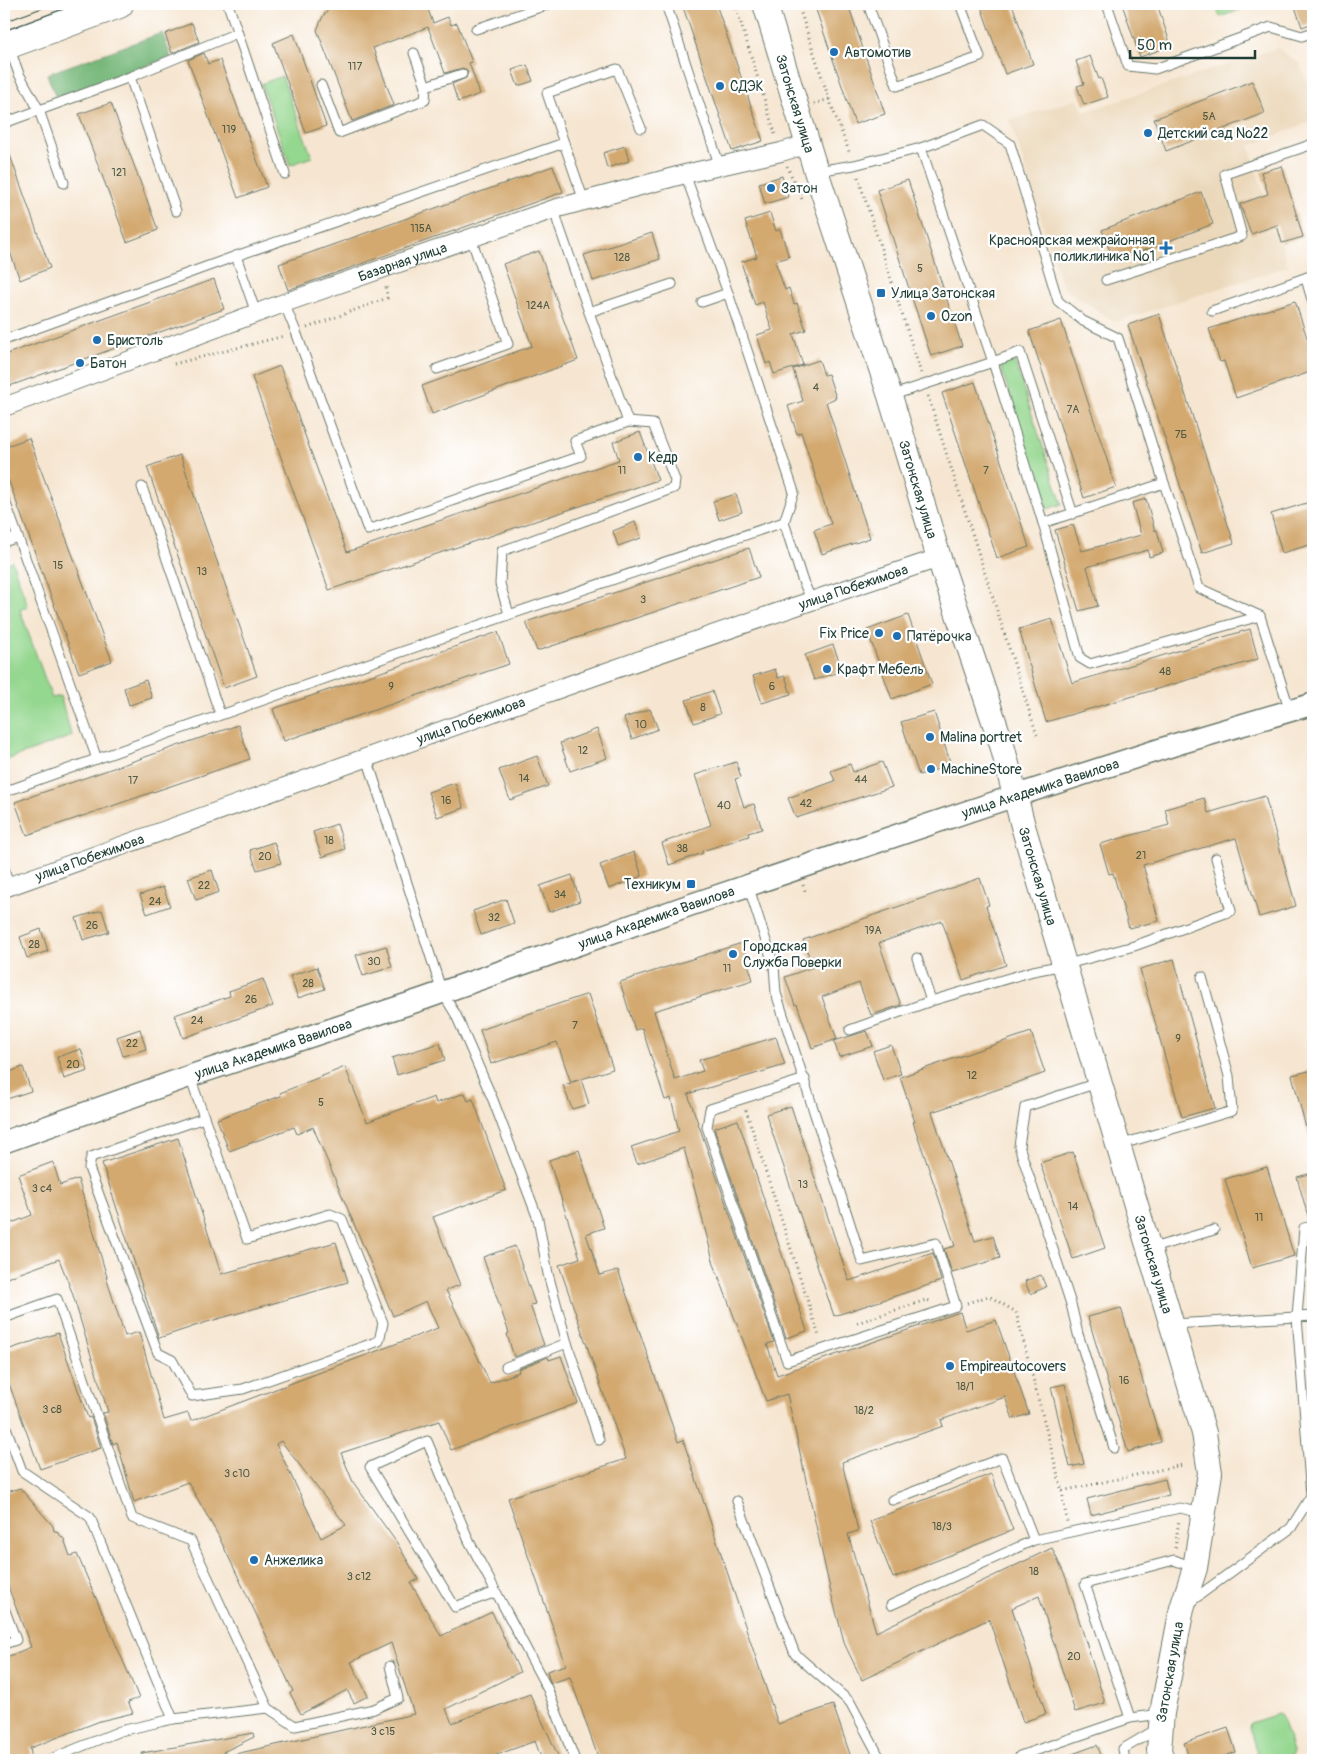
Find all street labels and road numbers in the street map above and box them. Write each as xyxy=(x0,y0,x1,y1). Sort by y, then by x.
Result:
street label: Затонская улица xyxy=(772,52,818,155)
street label: Базарная улица xyxy=(356,239,449,285)
street label: Затонская улица xyxy=(895,438,941,541)
street label: улица Побежимова xyxy=(795,560,910,613)
street label: улица Побежимова xyxy=(413,693,527,748)
street label: улица Академика Вавилова xyxy=(958,755,1121,822)
street label: Затонская улица xyxy=(1015,825,1061,927)
street label: улица Побежимова xyxy=(32,830,146,885)
street label: улица Академика Вавилова xyxy=(575,882,737,953)
street label: улица Академика Вавилова xyxy=(192,1015,354,1083)
street label: Затонская улица xyxy=(1131,1213,1176,1315)
street label: Затонская улица xyxy=(1153,1620,1187,1724)

